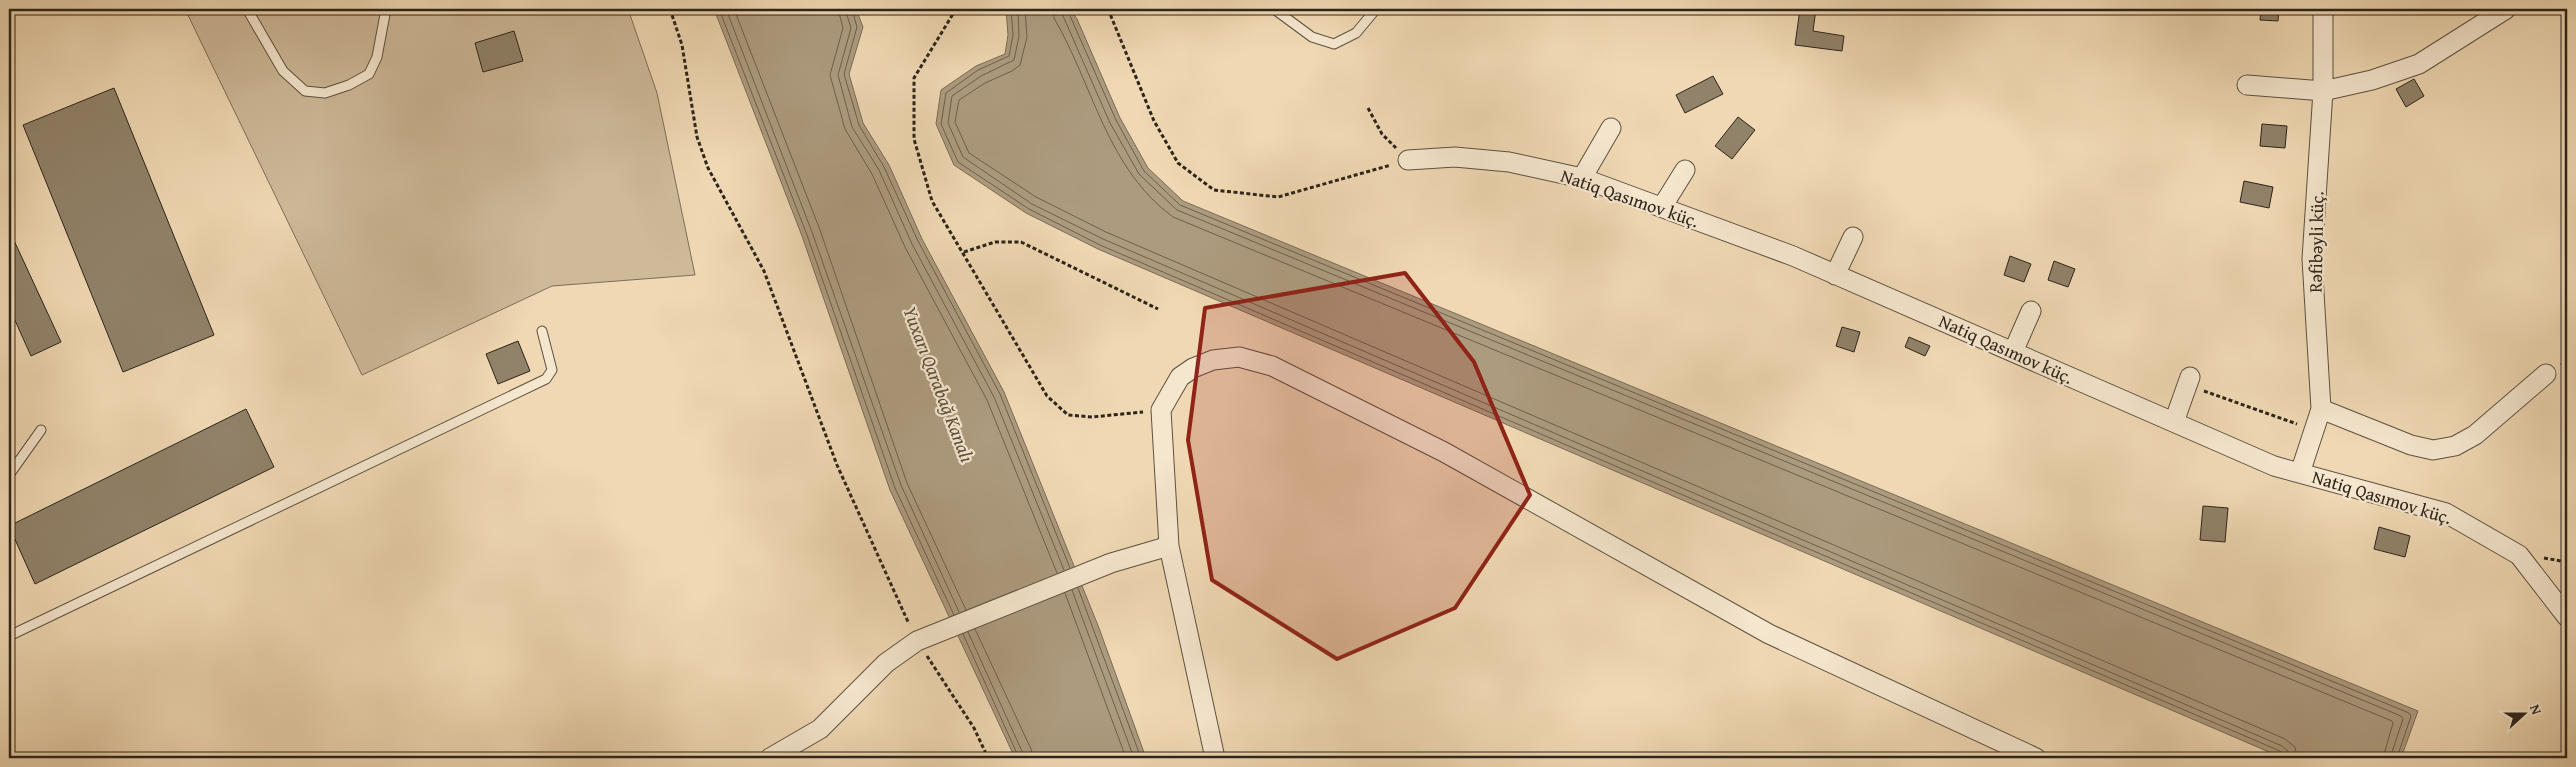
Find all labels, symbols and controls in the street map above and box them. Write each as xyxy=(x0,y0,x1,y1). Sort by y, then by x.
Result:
street label: Natiq Qasımov küç. xyxy=(1557,162,1703,234)
street label: Rəfibəyli küç. xyxy=(2302,191,2330,293)
water label: Yuxarı Qarabağ Kanalı xyxy=(896,302,982,466)
street label: Natiq Qasımov küç. xyxy=(1935,307,2077,391)
street label: Natiq Qasımov küç. xyxy=(2309,463,2455,531)
north arrow xyxy=(2498,690,2548,740)
text: N xyxy=(2525,701,2547,718)

